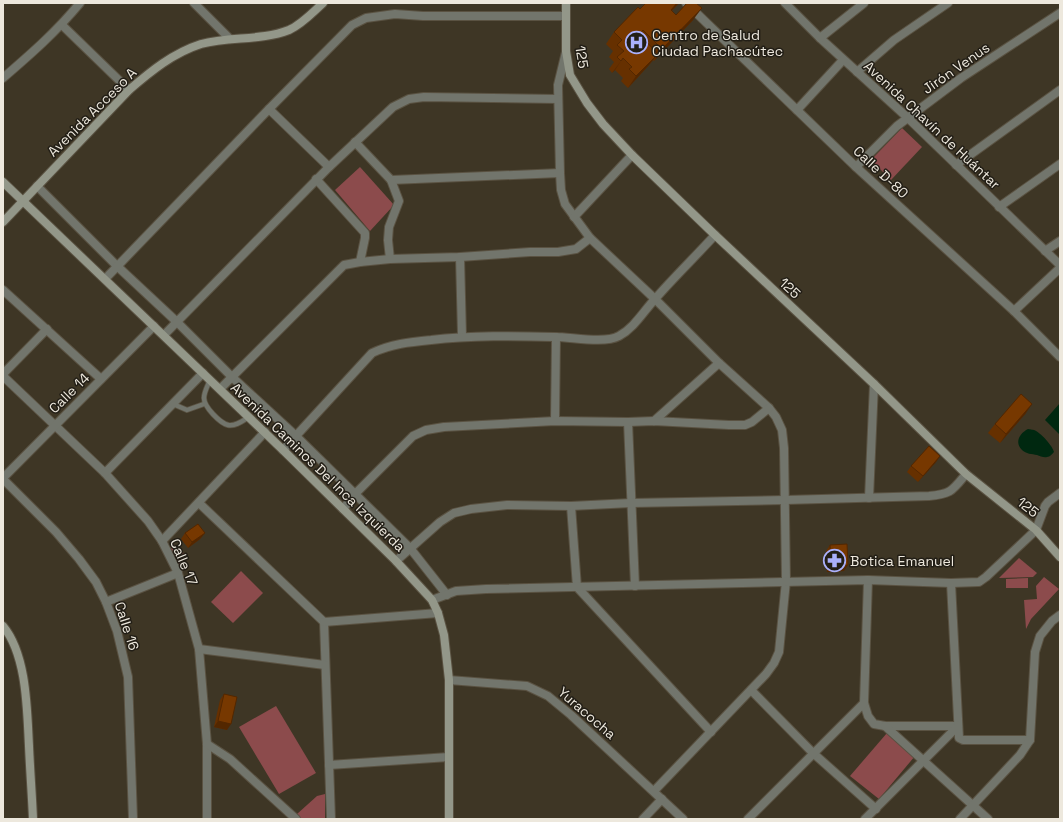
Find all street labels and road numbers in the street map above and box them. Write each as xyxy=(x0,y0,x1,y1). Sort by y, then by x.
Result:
street label: Jirón Venus xyxy=(919,38,993,98)
street label: 125 xyxy=(571,44,593,70)
street label: Avenida Chavín de Huántar xyxy=(860,57,1004,193)
street label: Avenida Acceso A xyxy=(44,64,140,160)
street label: Calle D-80 xyxy=(850,142,912,202)
street label: 125 xyxy=(776,274,804,302)
street label: Calle 14 xyxy=(45,369,93,417)
street label: Avenida Caminos Del Inca Izquierda xyxy=(227,379,409,555)
street label: 125 xyxy=(1014,493,1042,521)
street label: Calle 17 xyxy=(166,536,202,588)
street label: Calle 16 xyxy=(111,599,143,653)
street label: Yuracocha xyxy=(554,683,620,743)

